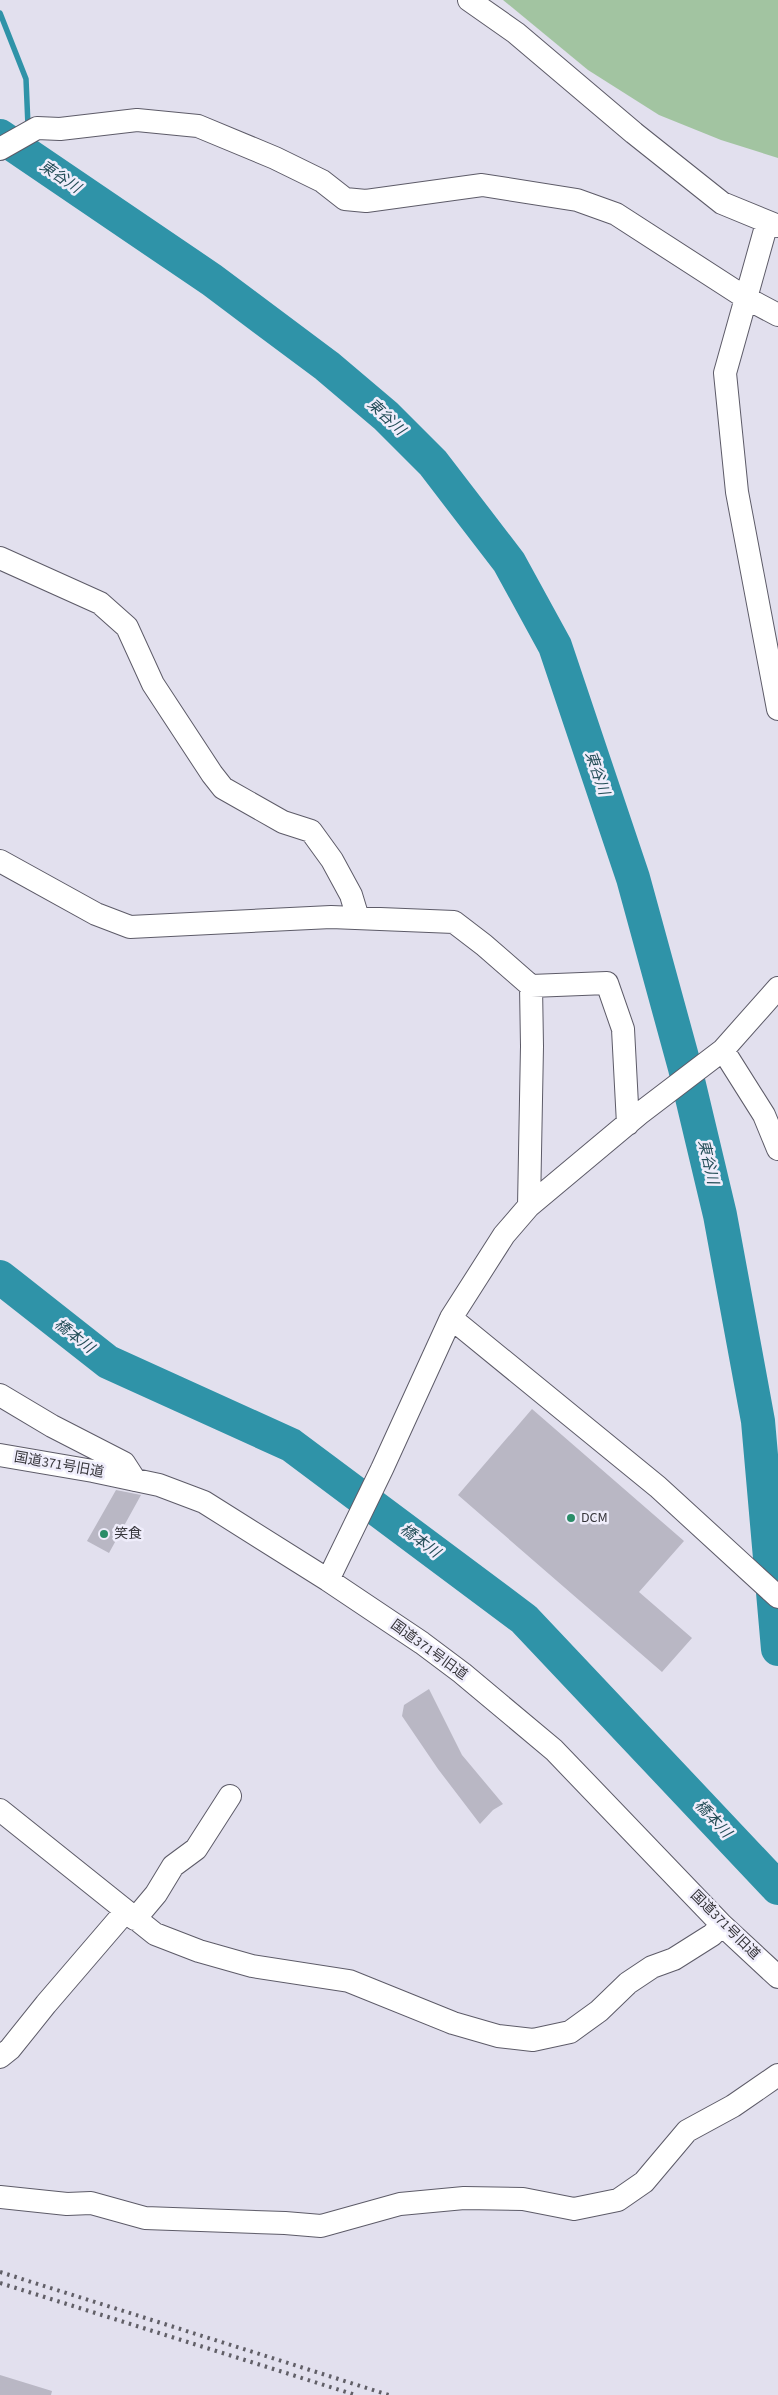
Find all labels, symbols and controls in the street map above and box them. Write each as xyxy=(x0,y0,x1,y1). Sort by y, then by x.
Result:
water label: 東谷川 xyxy=(35,156,86,199)
water label: 東谷川 xyxy=(362,394,411,441)
water label: 東谷川 xyxy=(580,748,615,800)
water label: 東谷川 xyxy=(693,1138,724,1188)
water label: 橋本川 xyxy=(50,1314,100,1359)
street label: 国道371号旧道 xyxy=(13,1447,105,1483)
place label: DCM xyxy=(581,1508,608,1528)
marker: DCM xyxy=(565,1512,577,1524)
water label: 橋本川 xyxy=(396,1519,446,1564)
place label: 笑食 xyxy=(114,1524,142,1544)
marker: 笑食 xyxy=(98,1528,110,1540)
street label: 国道371号旧道 xyxy=(386,1615,472,1685)
water label: 橋本川 xyxy=(690,1795,737,1844)
street label: 国道371号旧道 xyxy=(686,1886,764,1964)

